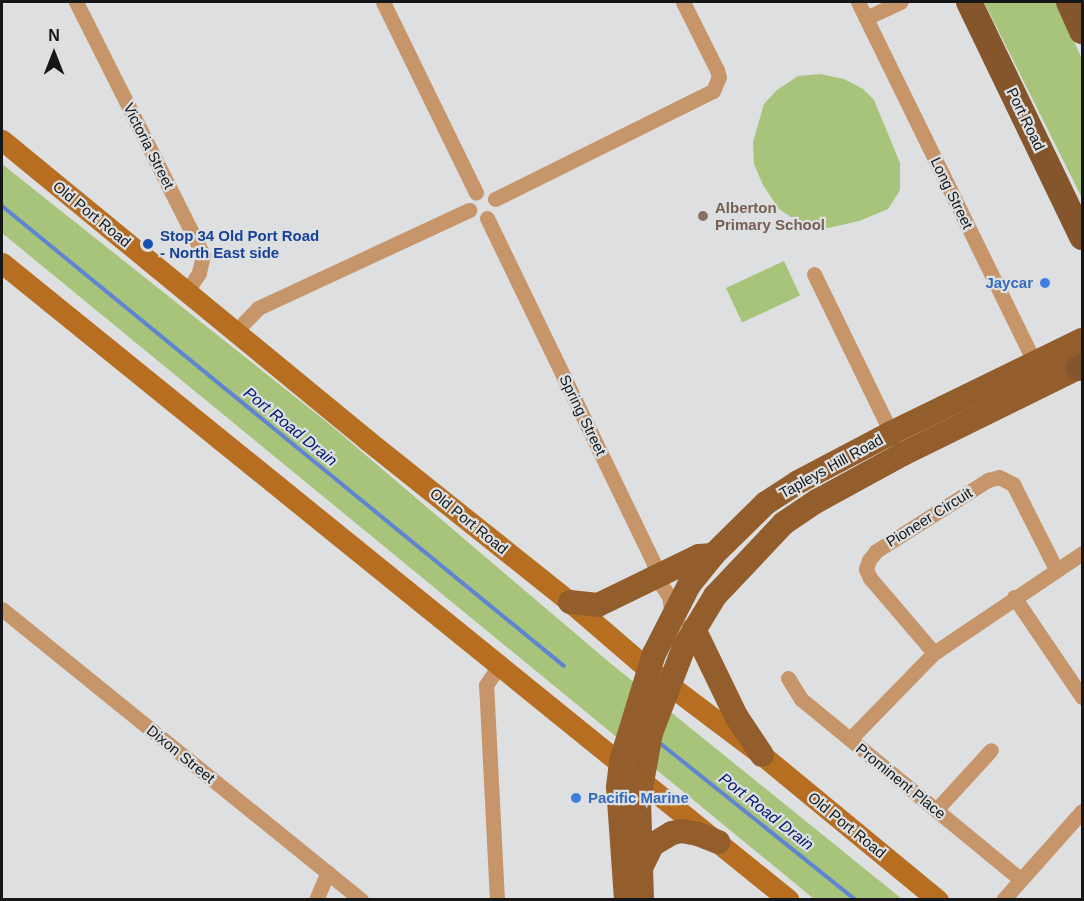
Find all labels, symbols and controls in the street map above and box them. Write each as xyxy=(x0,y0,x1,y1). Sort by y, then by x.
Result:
north arrow xyxy=(24,24,84,84)
text: N xyxy=(48,27,60,44)
street label: Port Road xyxy=(1003,85,1049,153)
street label: Victoria Street xyxy=(120,100,178,192)
street label: Long Street xyxy=(927,154,977,232)
street label: Old Port Road xyxy=(49,177,135,251)
place label: Alberton Primary School xyxy=(715,198,825,233)
marker: Alberton Primary School xyxy=(696,209,710,223)
place label: Stop 34 Old Port Road - North East side xyxy=(160,226,319,261)
marker: Stop 34 Old Port Road - North East side xyxy=(141,237,155,251)
place label: Jaycar xyxy=(985,274,1033,292)
marker: Jaycar xyxy=(1038,276,1052,290)
street label: Spring Street xyxy=(556,372,610,458)
water label: Port Road Drain xyxy=(239,383,341,471)
street label: Tapleys Hill Road xyxy=(776,430,886,502)
street label: Pioneer Circuit xyxy=(883,483,975,551)
street label: Old Port Road xyxy=(426,484,512,558)
street label: Dixon Street xyxy=(143,721,219,787)
street label: Prominent Place xyxy=(853,739,949,823)
water label: Port Road Drain xyxy=(715,769,817,855)
street label: Old Port Road xyxy=(804,788,890,862)
place label: Pacific Marine xyxy=(588,789,689,807)
marker: Pacific Marine xyxy=(569,791,583,805)

